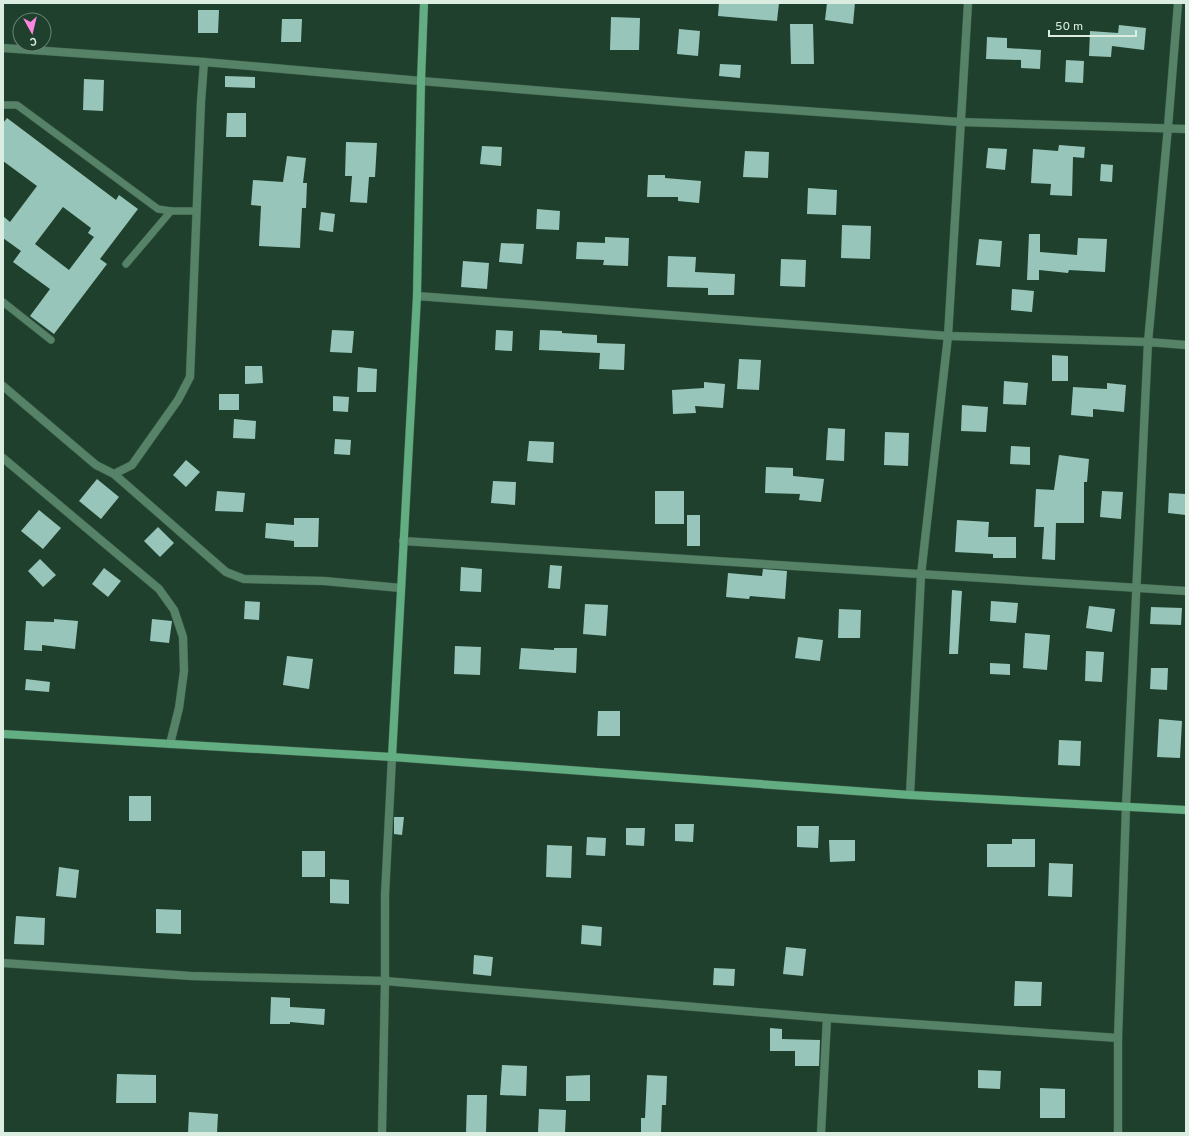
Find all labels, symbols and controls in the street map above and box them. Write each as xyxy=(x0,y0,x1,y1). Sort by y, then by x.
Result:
north arrow xyxy=(12,12,52,52)
scale bar xyxy=(1049,12,1136,38)
text: 50 m xyxy=(1055,19,1083,35)
text: С xyxy=(29,33,38,48)

